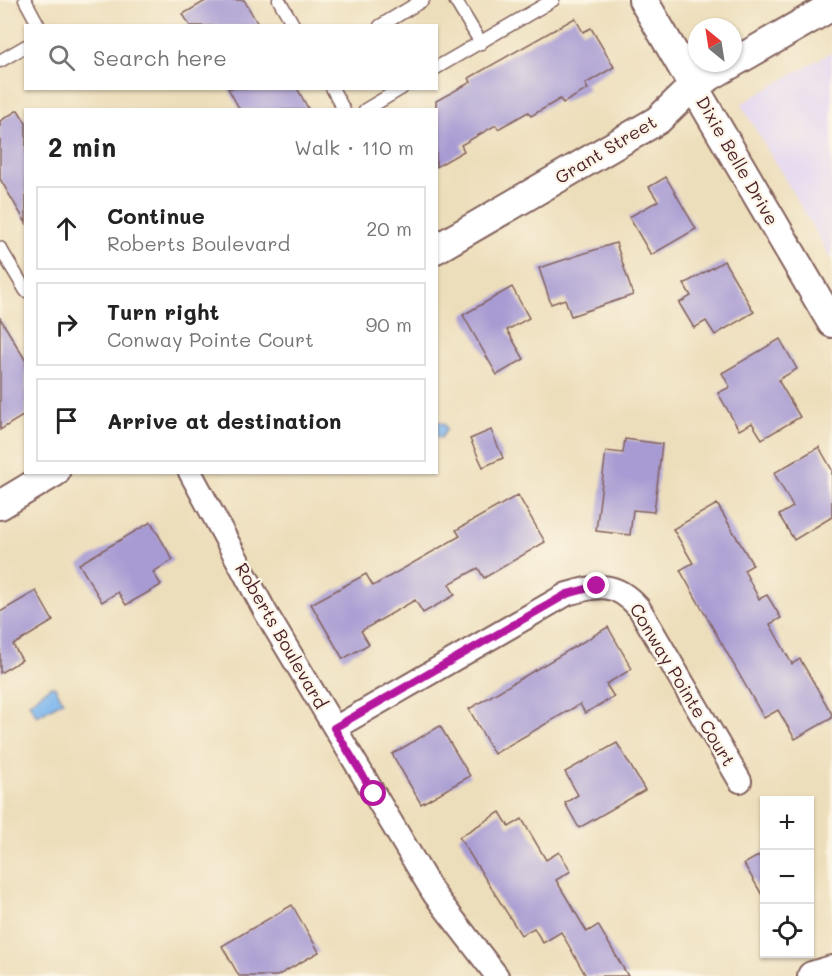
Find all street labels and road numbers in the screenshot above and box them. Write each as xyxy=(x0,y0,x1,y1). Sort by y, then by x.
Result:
street label: Dixie Belle Drive xyxy=(691,92,785,229)
street label: Grant Street xyxy=(550,109,661,189)
street label: Roberts Boulevard xyxy=(230,558,333,713)
street label: Conway Pointe Court xyxy=(625,599,741,770)

